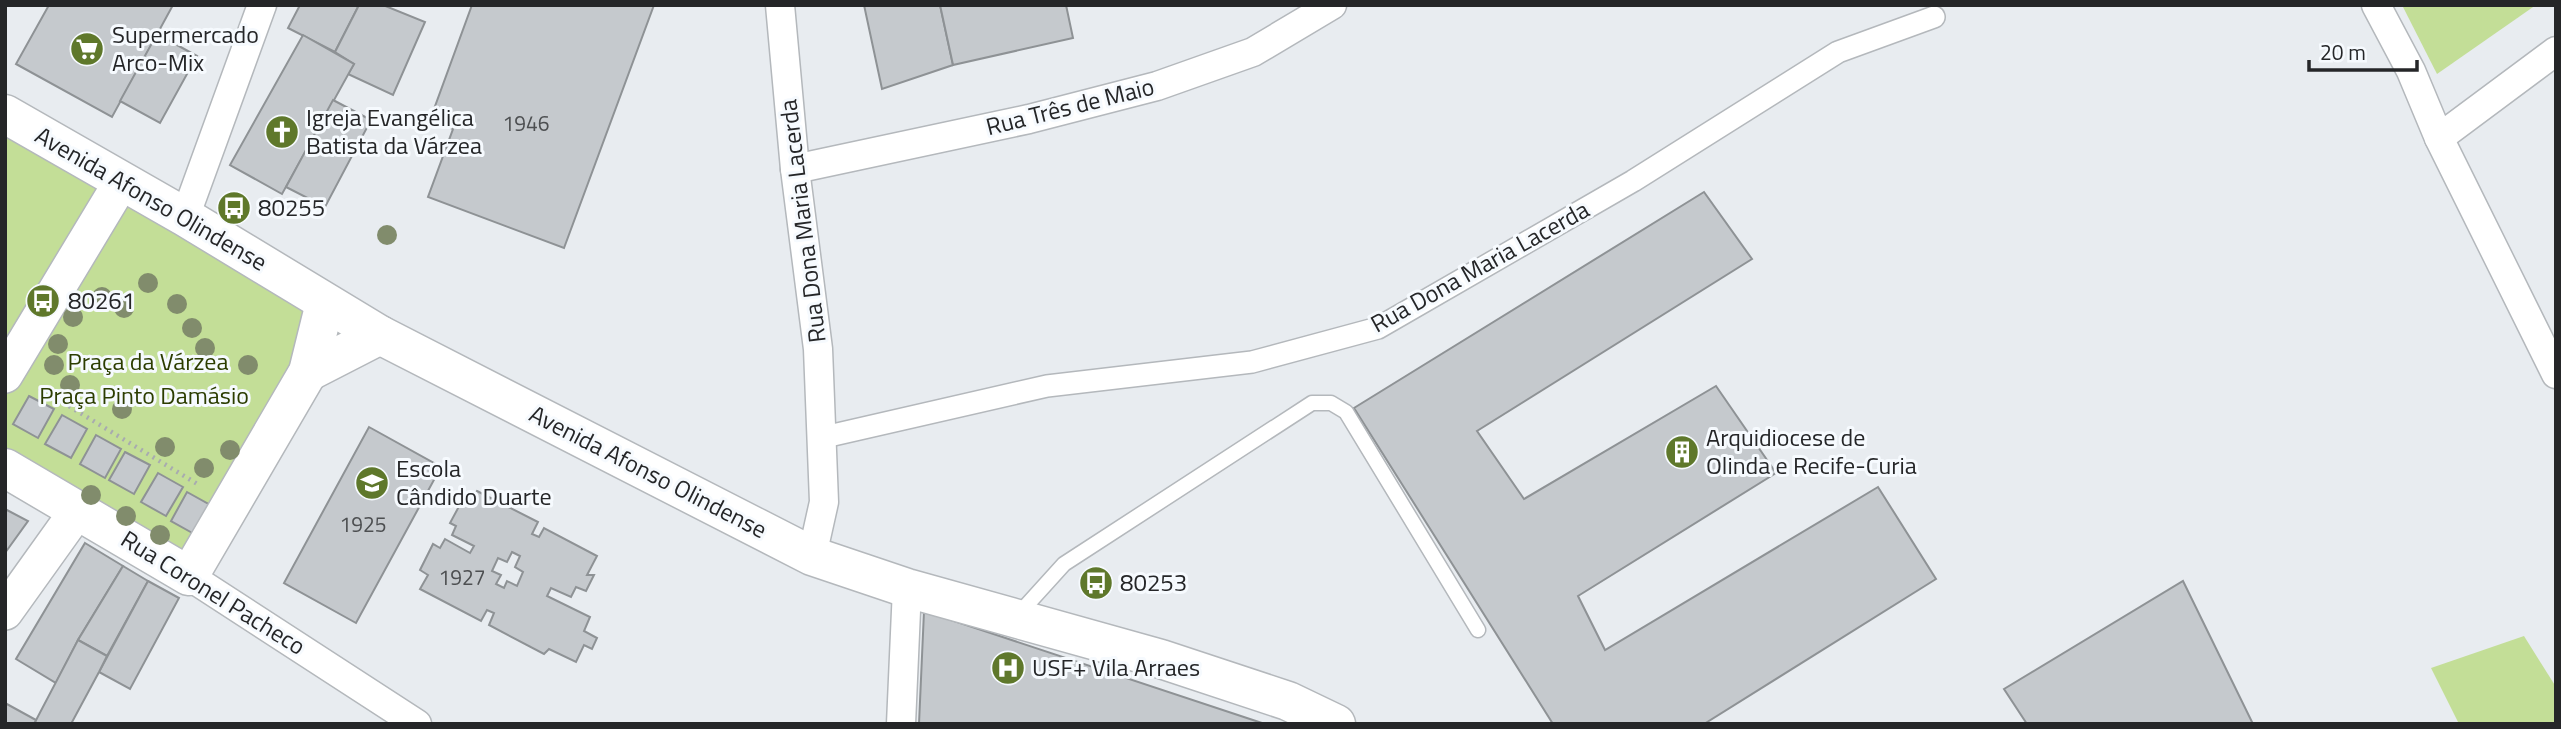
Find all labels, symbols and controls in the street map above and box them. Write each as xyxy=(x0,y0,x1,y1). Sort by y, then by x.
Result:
place label: Supermercado Arco-Mix xyxy=(112,16,259,80)
scale bar xyxy=(2309,28,2418,72)
supermarket icon: Supermercado Arco-Mix xyxy=(68,30,106,68)
text: 20 m xyxy=(2320,36,2366,68)
street label: Rua Três de Maio xyxy=(982,68,1158,144)
street label: Rua Dona Maria Lacerda xyxy=(769,97,835,345)
place label: Igreja Evangélica Batista da Várzea xyxy=(306,99,482,163)
house number: 1946 xyxy=(502,107,550,139)
church icon: Igreja Evangélica Batista da Várzea xyxy=(263,113,301,151)
street label: Avenida Afonso Olindense xyxy=(29,117,274,279)
bus stop icon: 80255 xyxy=(215,189,253,227)
place label: 80255 xyxy=(258,189,325,225)
street label: Rua Dona Maria Lacerda xyxy=(1364,191,1595,341)
bus stop icon: 80261 xyxy=(24,282,62,320)
place label: 80261 xyxy=(68,282,135,318)
park label: Praça da Várzea xyxy=(68,343,228,379)
park label: Praça Pinto Damásio xyxy=(39,377,249,413)
street label: Avenida Afonso Olindense xyxy=(523,395,774,547)
place label: Arquidiocese de Olinda e Recife-Curia xyxy=(1706,419,1917,483)
building icon: Arquidiocese de Olinda e Recife-Curia xyxy=(1663,433,1701,471)
place label: Escola Cândido Duarte xyxy=(396,450,552,514)
school or university icon: Escola Cândido Duarte xyxy=(353,464,391,502)
house number: 1925 xyxy=(339,508,387,540)
street label: Rua Coronel Pacheco xyxy=(114,521,313,663)
house number: 1927 xyxy=(438,561,486,593)
bus stop icon: 80253 xyxy=(1077,564,1115,602)
place label: 80253 xyxy=(1120,564,1187,600)
hospital icon: USF+ Vila Arraes xyxy=(989,649,1027,687)
place label: USF+ Vila Arraes xyxy=(1032,649,1200,685)

